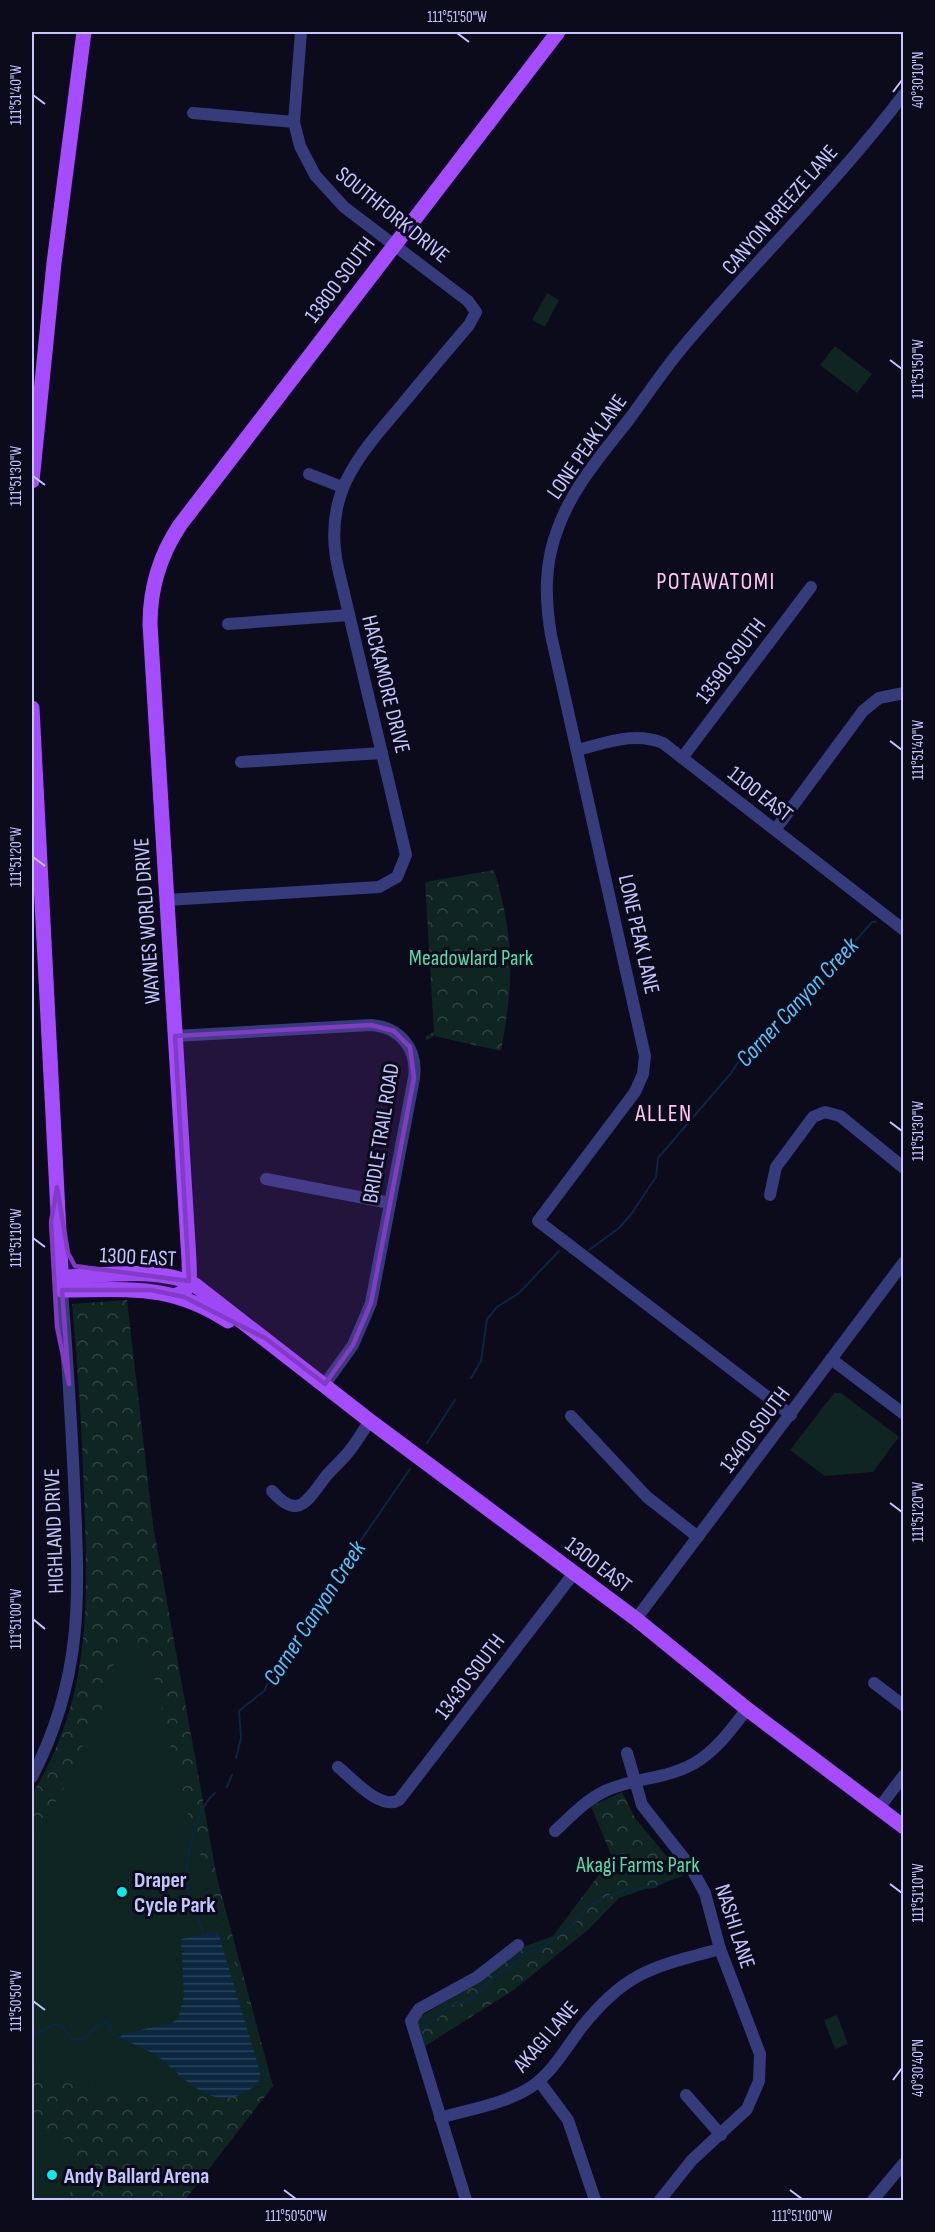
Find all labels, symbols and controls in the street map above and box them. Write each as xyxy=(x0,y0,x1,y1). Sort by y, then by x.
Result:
text: 111°51'50"W xyxy=(427,8,487,27)
text: 40°30'10"N xyxy=(909,52,928,108)
text: 111°51'40"W xyxy=(7,65,26,125)
street label: CANYON BREEZE LANE xyxy=(716,139,844,281)
street label: SOUTHFORK DRIVE xyxy=(330,161,454,269)
street label: 13800 SOUTH xyxy=(299,231,381,328)
text: 111°51'50"W xyxy=(909,339,928,399)
street label: LONE PEAK LANE xyxy=(541,389,633,504)
text: 111°51'30"W xyxy=(7,446,26,506)
district label: POTAWATOMI xyxy=(656,567,776,596)
street label: HACKAMORE DRIVE xyxy=(355,612,416,756)
street label: 13590 SOUTH xyxy=(690,613,772,709)
text: 111°51'40"W xyxy=(909,720,928,780)
street label: 1100 EAST xyxy=(722,760,798,828)
text: 111°51'20"W xyxy=(7,827,26,887)
street label: WAYNES WORLD DRIVE xyxy=(128,837,167,1005)
street label: LONE PEAK LANE xyxy=(612,872,665,997)
water label: Corner Canyon Creek xyxy=(730,931,865,1073)
park label: Meadowlard Park xyxy=(409,945,534,972)
street label: BRIDLE TRAIL ROAD xyxy=(357,1061,406,1205)
district label: ALLEN xyxy=(634,1099,693,1128)
text: 111°51'30"W xyxy=(909,1101,928,1161)
text: 111°51'10"W xyxy=(7,1208,26,1267)
street label: 1300 EAST xyxy=(99,1242,177,1273)
street label: 13400 SOUTH xyxy=(714,1382,796,1478)
street label: HIGHLAND DRIVE xyxy=(39,1468,70,1594)
text: 111°51'20"W xyxy=(909,1482,928,1542)
street label: 1300 EAST xyxy=(559,1531,637,1599)
water label: Corner Canyon Creek xyxy=(257,1535,372,1691)
text: 111°51'00"W xyxy=(7,1589,26,1649)
street label: 13430 SOUTH xyxy=(429,1629,511,1725)
park label: Akagi Farms Park xyxy=(575,1852,700,1879)
text: 111°51'10"W xyxy=(909,1863,928,1922)
place label: Draper Cycle Park xyxy=(134,1867,216,1919)
street label: NASHI LANE xyxy=(708,1881,761,1972)
marker: Draper Cycle Park xyxy=(115,1885,129,1899)
text: 111°50'50"W xyxy=(7,1970,26,2032)
street label: AKAGI LANE xyxy=(507,1996,584,2079)
text: 40°30'40"N xyxy=(909,2039,928,2097)
place label: Andy Ballard Arena xyxy=(63,2163,209,2190)
marker: Andy Ballard Arena xyxy=(45,2168,59,2182)
text: 111°50'50"W xyxy=(265,2207,327,2226)
text: 111°51'00"W xyxy=(772,2207,832,2226)

